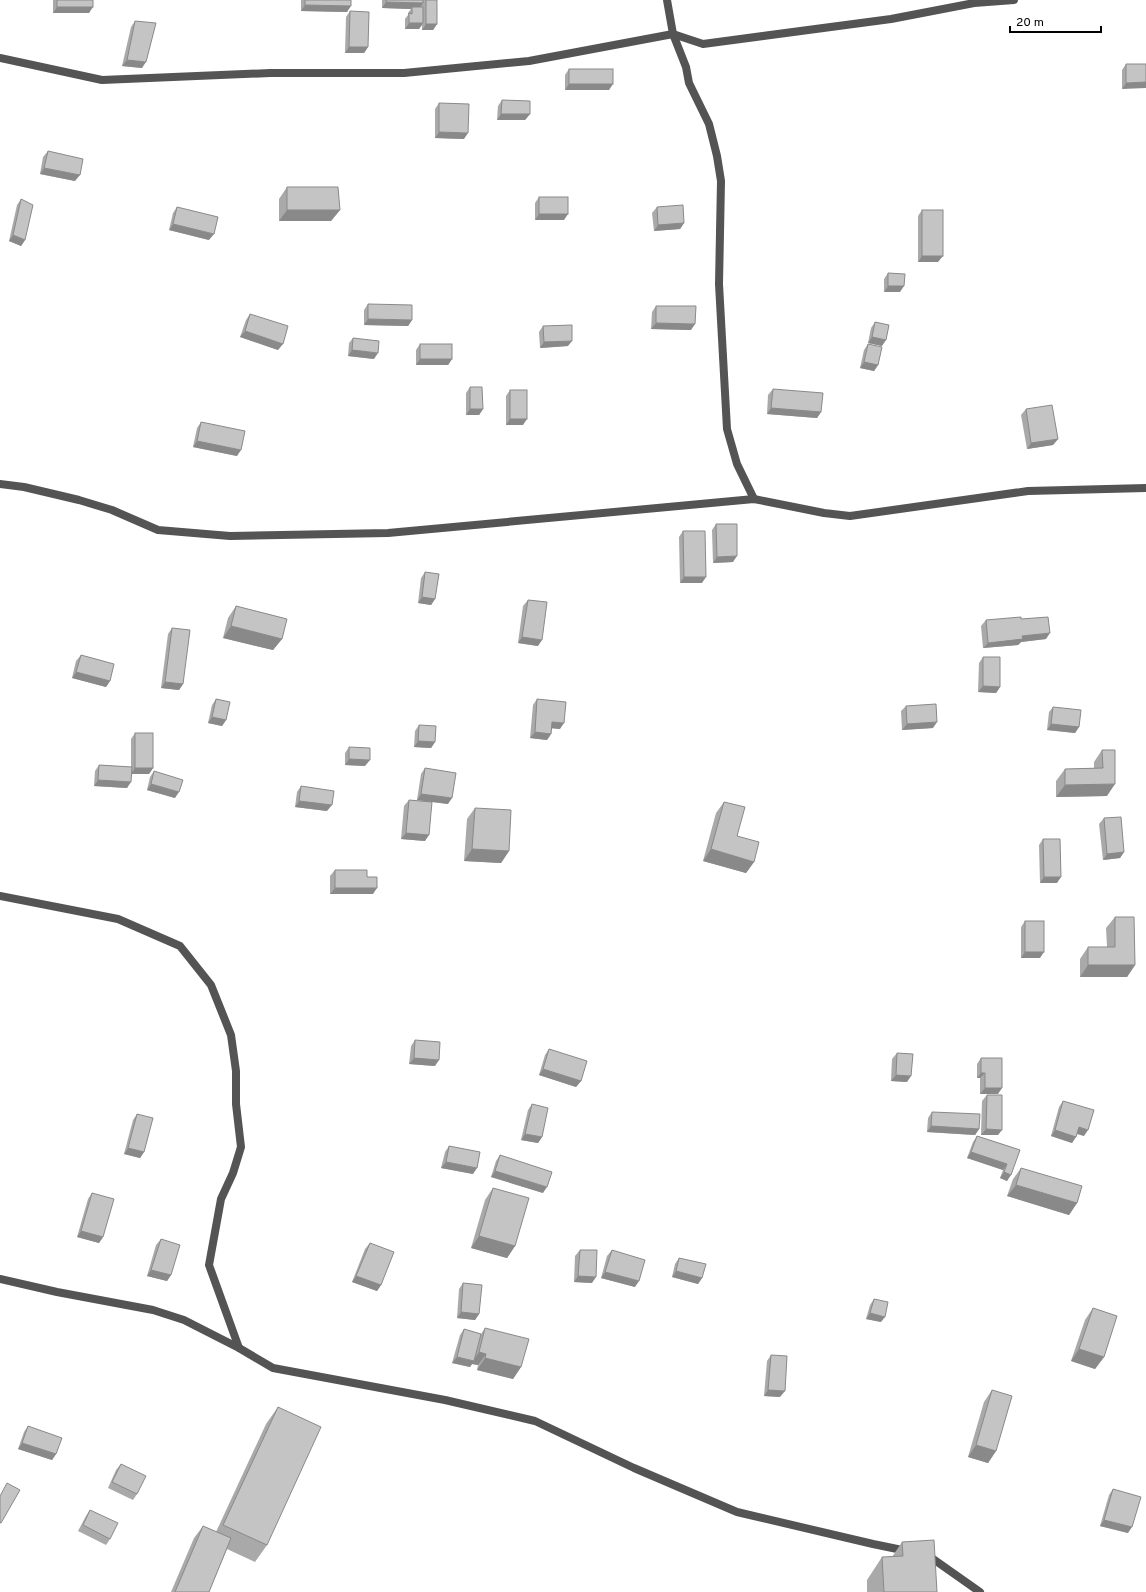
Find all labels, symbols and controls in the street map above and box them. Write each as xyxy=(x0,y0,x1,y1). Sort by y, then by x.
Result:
scale bar xyxy=(1010,8,1101,34)
text: 20 m xyxy=(1016,15,1044,31)

